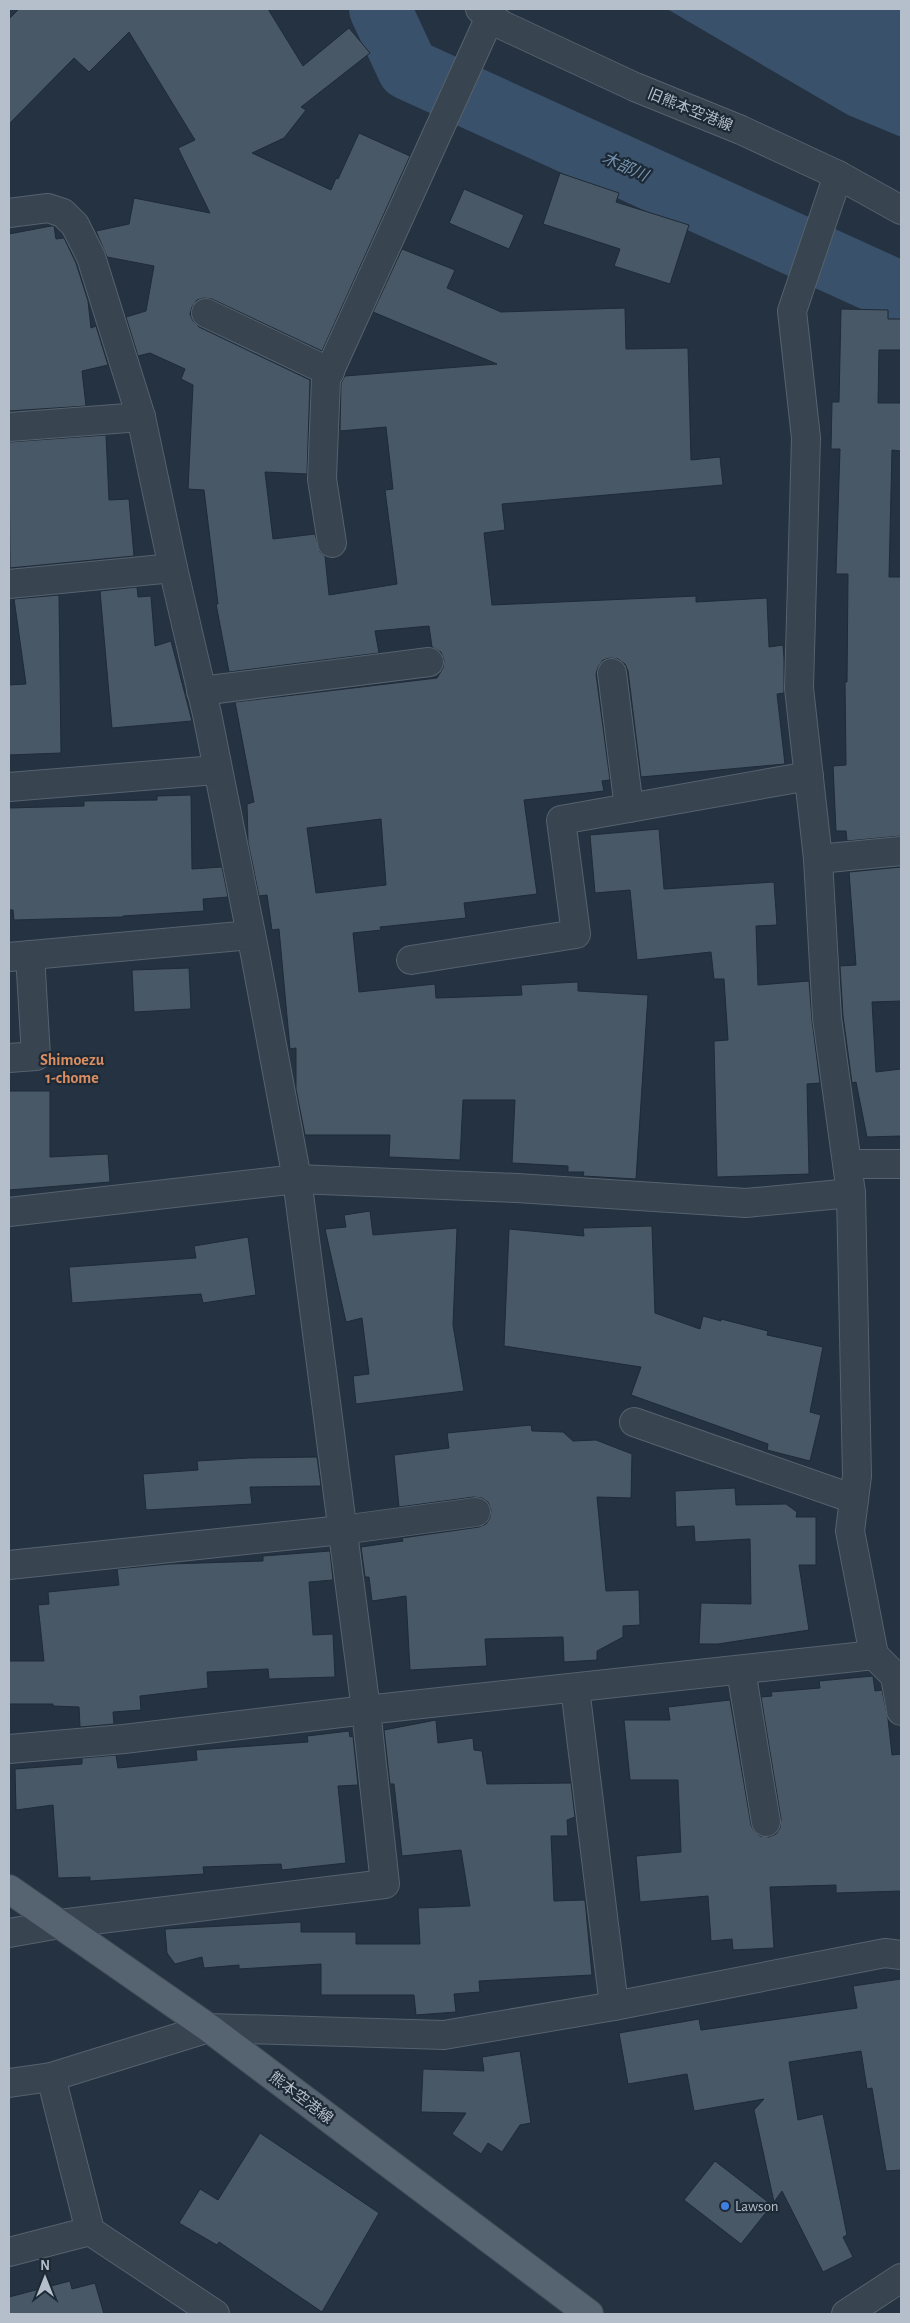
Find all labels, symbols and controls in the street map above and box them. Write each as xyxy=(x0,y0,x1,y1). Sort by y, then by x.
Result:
street label: 旧熊本空港線 xyxy=(645,85,735,134)
water label: 木部川 xyxy=(600,149,652,185)
district label: Shimoezu 1-chome xyxy=(40,1052,105,1086)
street label: 熊本空港線 xyxy=(267,2069,336,2127)
place label: Lawson xyxy=(735,2199,779,2214)
marker: Lawson xyxy=(719,2200,731,2212)
north arrow xyxy=(20,2253,70,2303)
text: N xyxy=(40,2259,50,2273)

